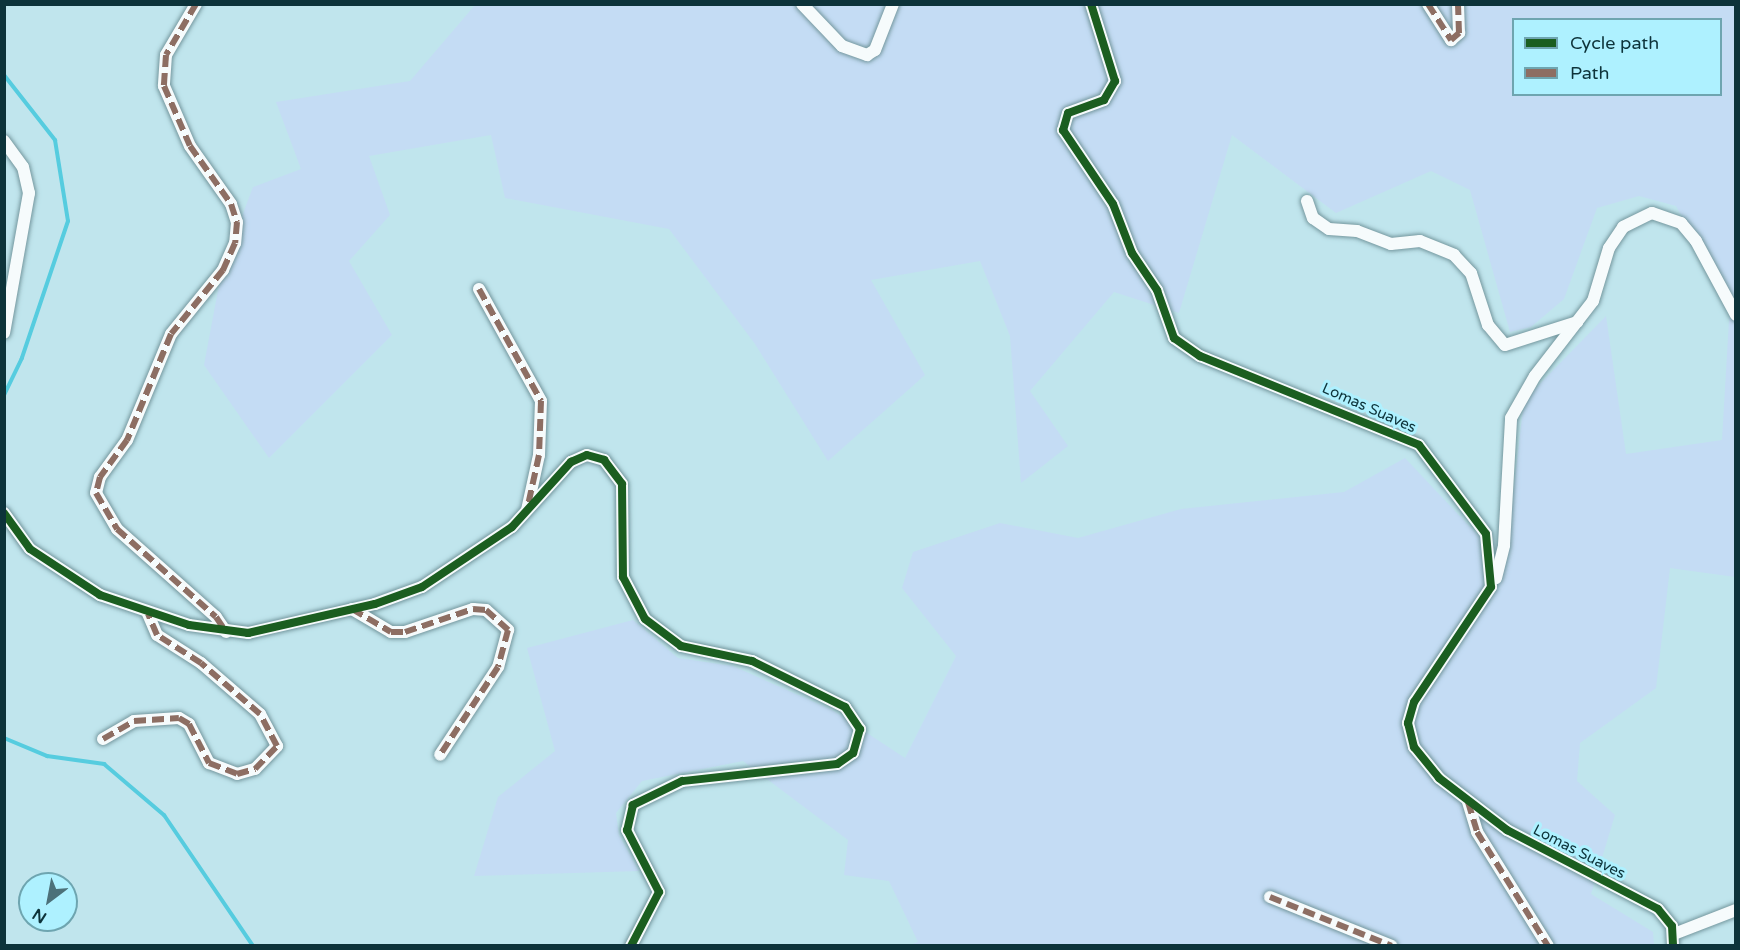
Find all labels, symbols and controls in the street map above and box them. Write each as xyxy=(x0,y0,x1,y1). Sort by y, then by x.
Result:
legend xyxy=(1512,18,1722,96)
text: Cycle path xyxy=(1570,32,1659,54)
text: Path xyxy=(1570,62,1609,84)
street label: Lomas Suaves xyxy=(1319,379,1419,437)
street label: Lomas Suaves xyxy=(1530,821,1628,883)
north arrow xyxy=(18,872,78,932)
text: N xyxy=(29,904,50,927)

